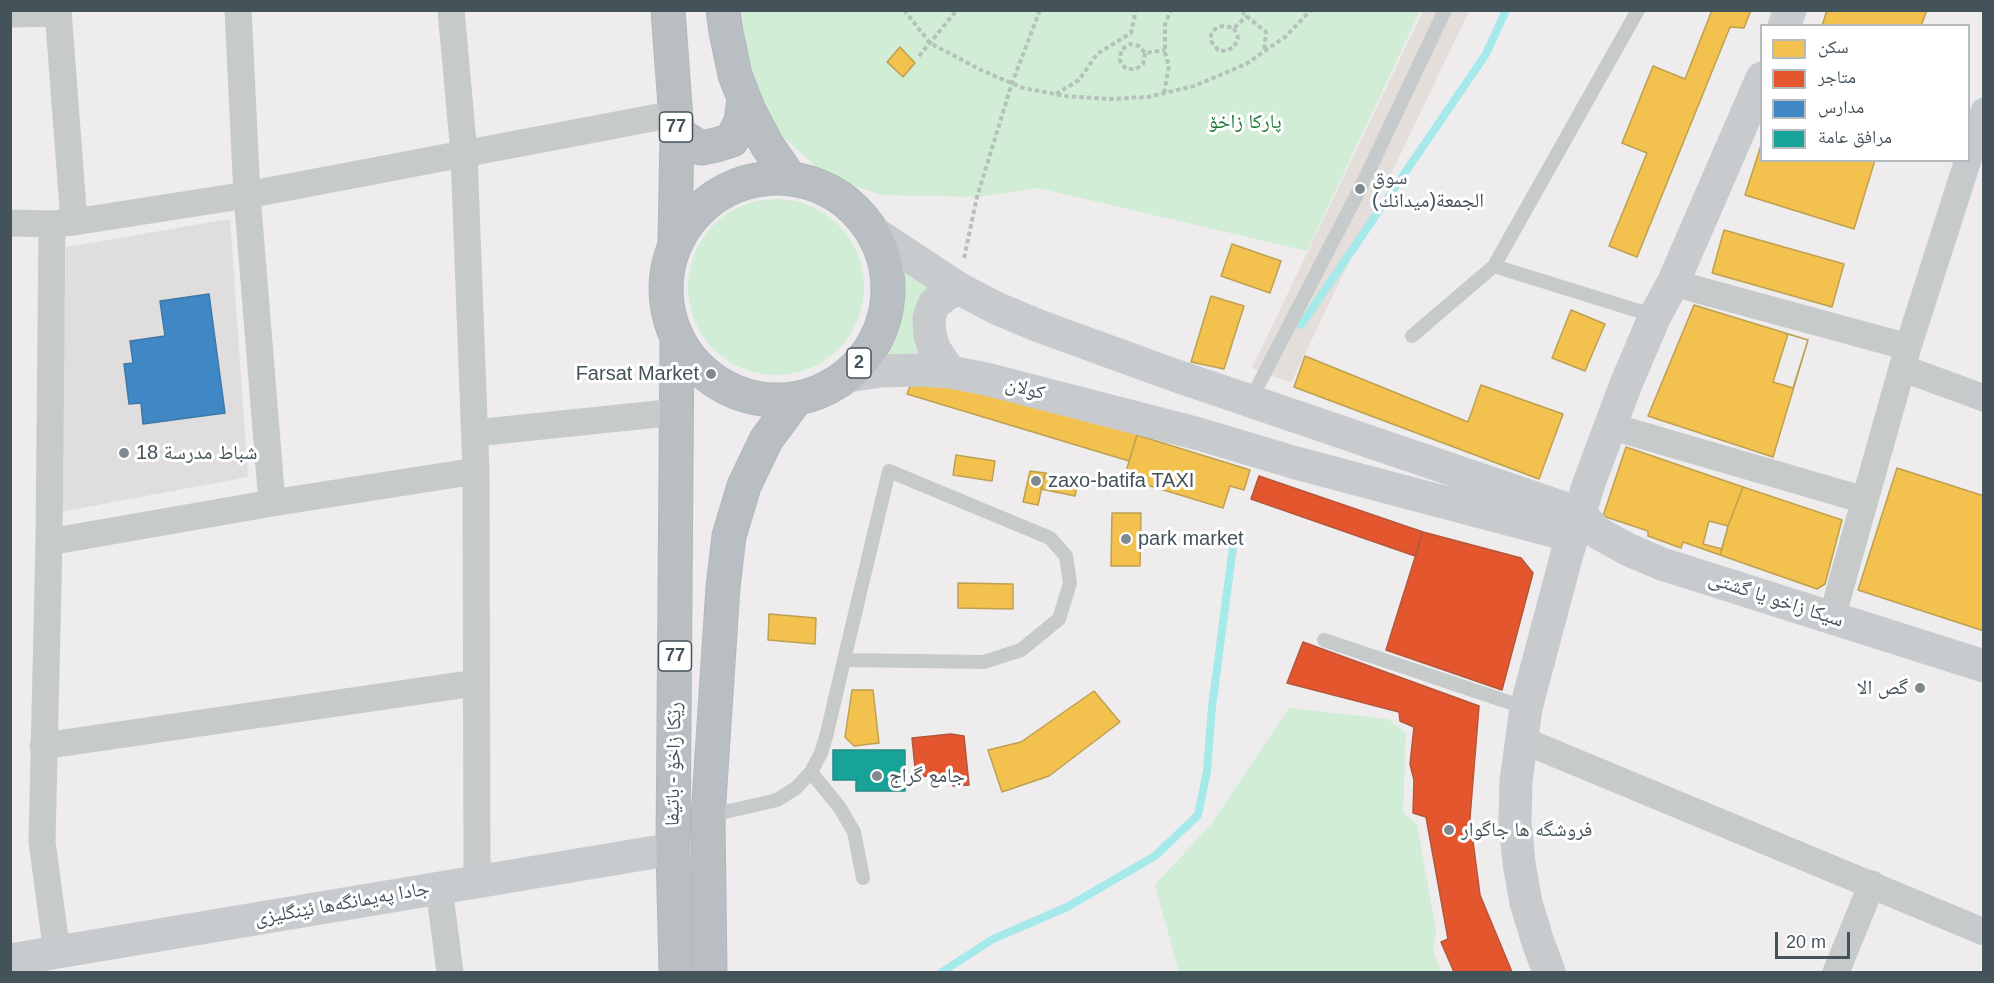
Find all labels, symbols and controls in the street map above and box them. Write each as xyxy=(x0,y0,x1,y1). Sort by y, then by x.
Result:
legend xyxy=(1760,24,1970,162)
text: سكن xyxy=(1818,37,1849,57)
text: متاجر xyxy=(1818,67,1856,87)
text: مدارس xyxy=(1818,97,1864,117)
park label: پارکا زاخۆ xyxy=(1208,110,1282,134)
road number: 77 xyxy=(660,112,692,142)
text: مرافق عامة xyxy=(1818,127,1892,147)
place label: سوق الجمعة(ميدانك) xyxy=(1372,166,1484,213)
marker: سوق الجمعة(ميدانك) xyxy=(1353,182,1367,196)
road number: 2 xyxy=(847,348,871,378)
place label: Farsat Market xyxy=(576,362,699,386)
marker: Farsat Market xyxy=(704,367,718,381)
street label: كولان xyxy=(1003,372,1047,406)
place label: 18 شباط مدرسة xyxy=(136,441,257,465)
marker: 18 شباط مدرسة xyxy=(117,446,131,460)
place label: zaxo-batifa TAXI xyxy=(1048,469,1194,493)
marker: zaxo-batifa TAXI xyxy=(1029,474,1043,488)
place label: park market xyxy=(1138,527,1244,551)
marker: park market xyxy=(1119,532,1133,546)
street label: سیکا زاخو یا گشتى xyxy=(1706,567,1846,633)
road number: 77 xyxy=(658,641,692,671)
place label: گص الا xyxy=(1857,676,1908,700)
marker: گص الا xyxy=(1913,681,1927,695)
street label: رێکا زاخۆ - باتیفا xyxy=(661,702,687,826)
place label: جامع گراج xyxy=(889,764,965,788)
marker: جامع گراج xyxy=(870,769,884,783)
place label: فروشگه ها جاگوار xyxy=(1461,818,1592,842)
marker: فروشگه ها جاگوار xyxy=(1442,823,1456,837)
street label: جادا په‌يمانگه‌ها ئێنگليزى xyxy=(253,877,431,931)
scale bar xyxy=(1778,920,1853,958)
text: 20 m xyxy=(1786,932,1826,952)

